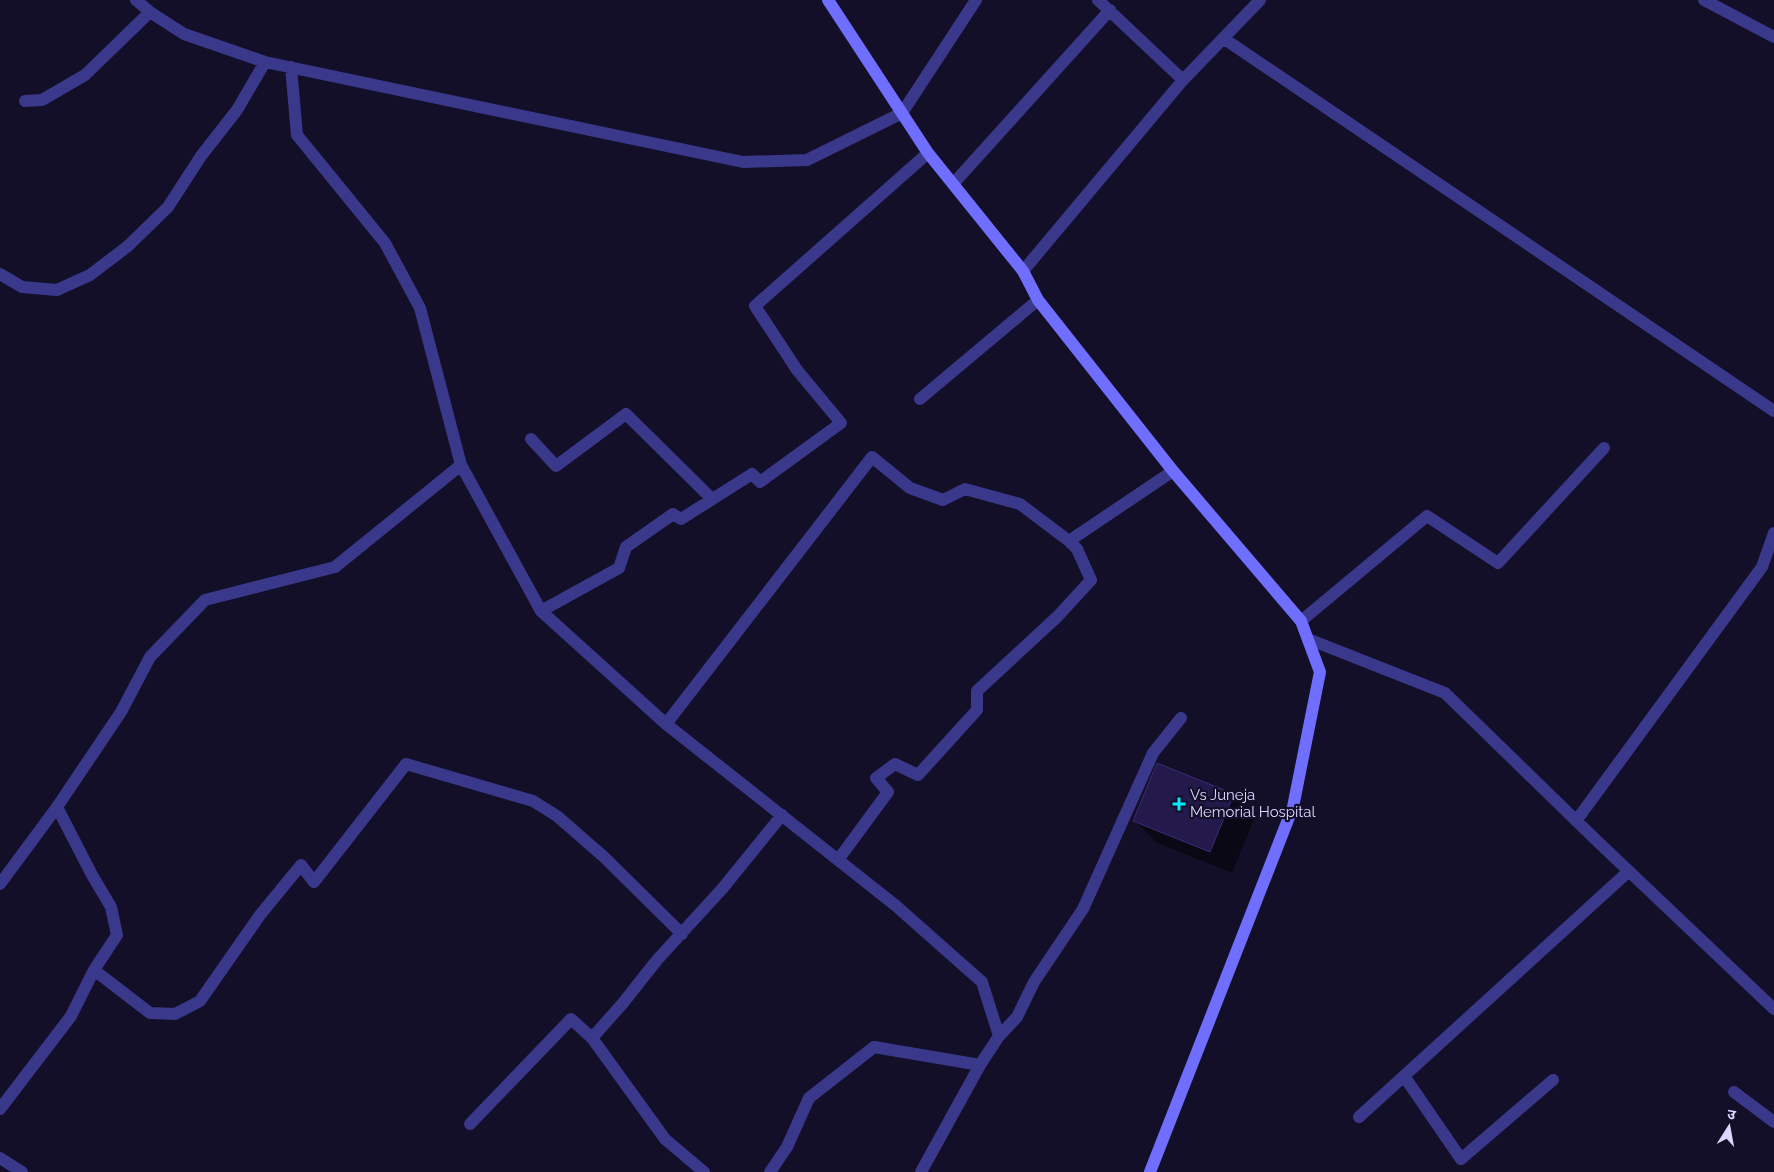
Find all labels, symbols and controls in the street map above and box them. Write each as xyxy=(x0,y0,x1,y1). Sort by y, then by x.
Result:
place label: Vs Juneja Memorial Hospital xyxy=(1190,786,1317,821)
marker: Vs Juneja Memorial Hospital xyxy=(1172,797,1186,811)
north arrow xyxy=(1704,1102,1754,1152)
text: उ xyxy=(1726,1106,1738,1123)

